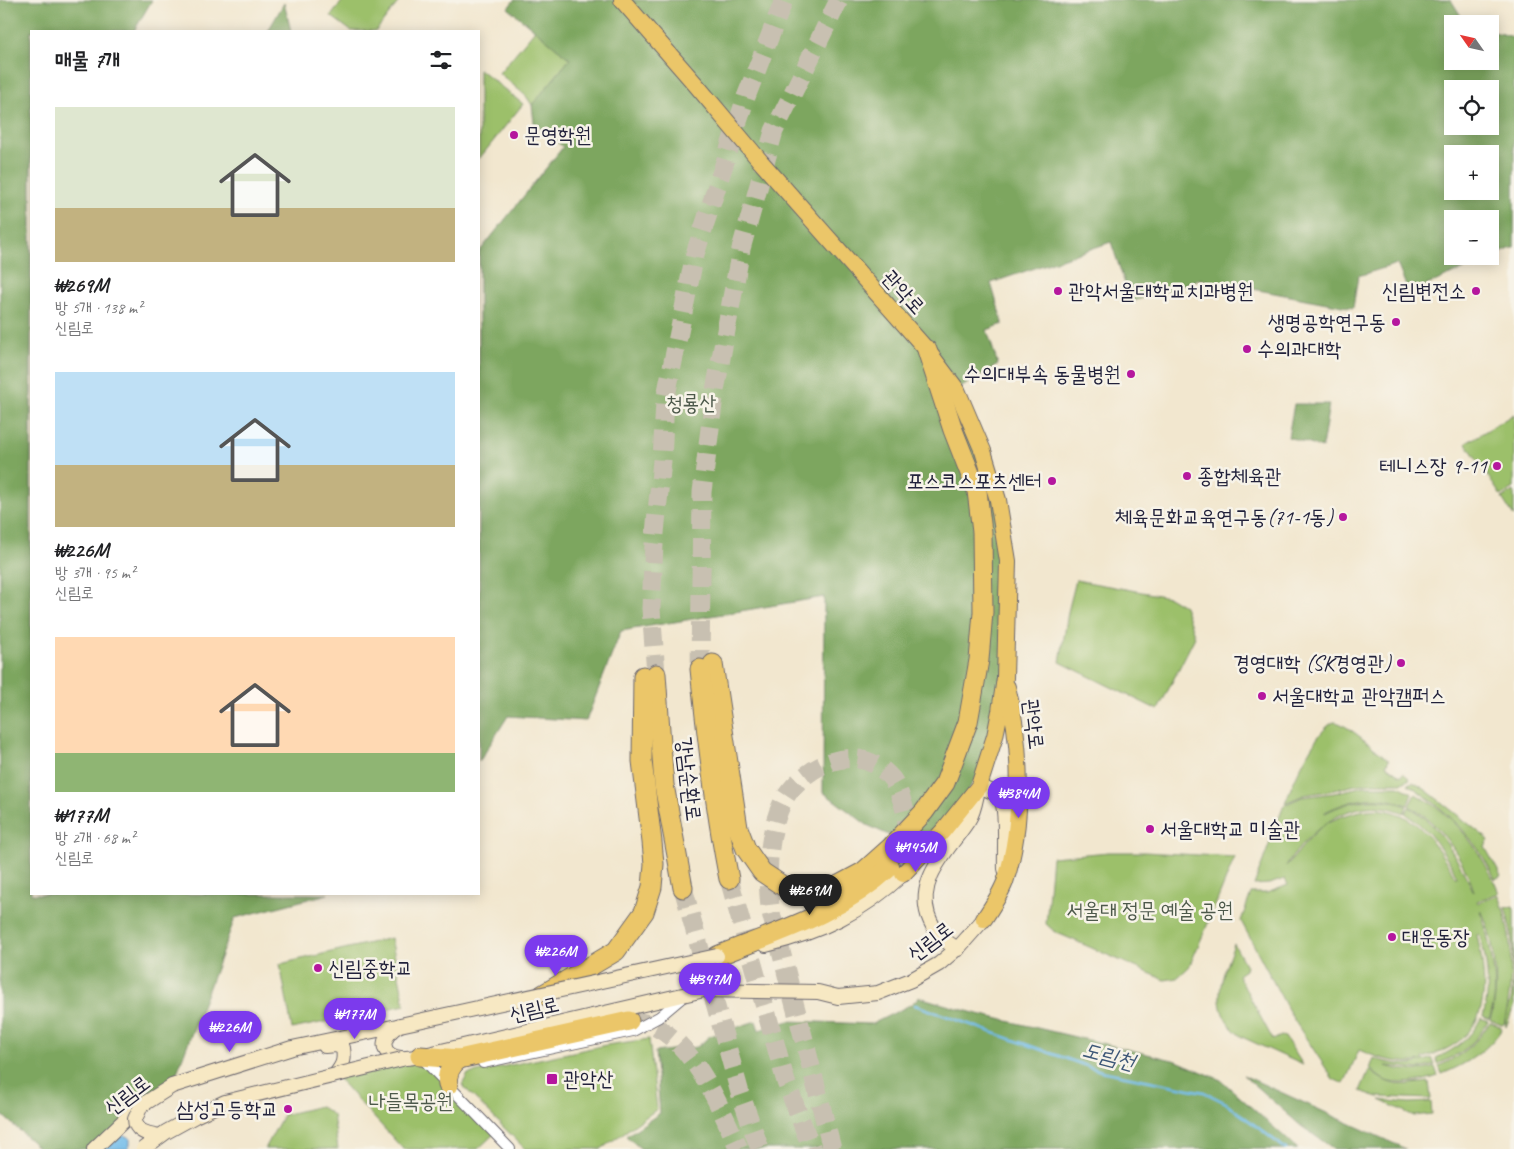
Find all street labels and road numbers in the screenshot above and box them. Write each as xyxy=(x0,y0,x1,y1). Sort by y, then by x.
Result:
street label: 관악로 xyxy=(877,264,931,320)
street label: 관악로 xyxy=(1018,697,1050,751)
street label: 강남순환로 xyxy=(671,735,707,823)
street label: 신림로 xyxy=(902,915,958,967)
street label: 신림로 xyxy=(506,991,562,1027)
street label: 신림로 xyxy=(99,1069,155,1121)

